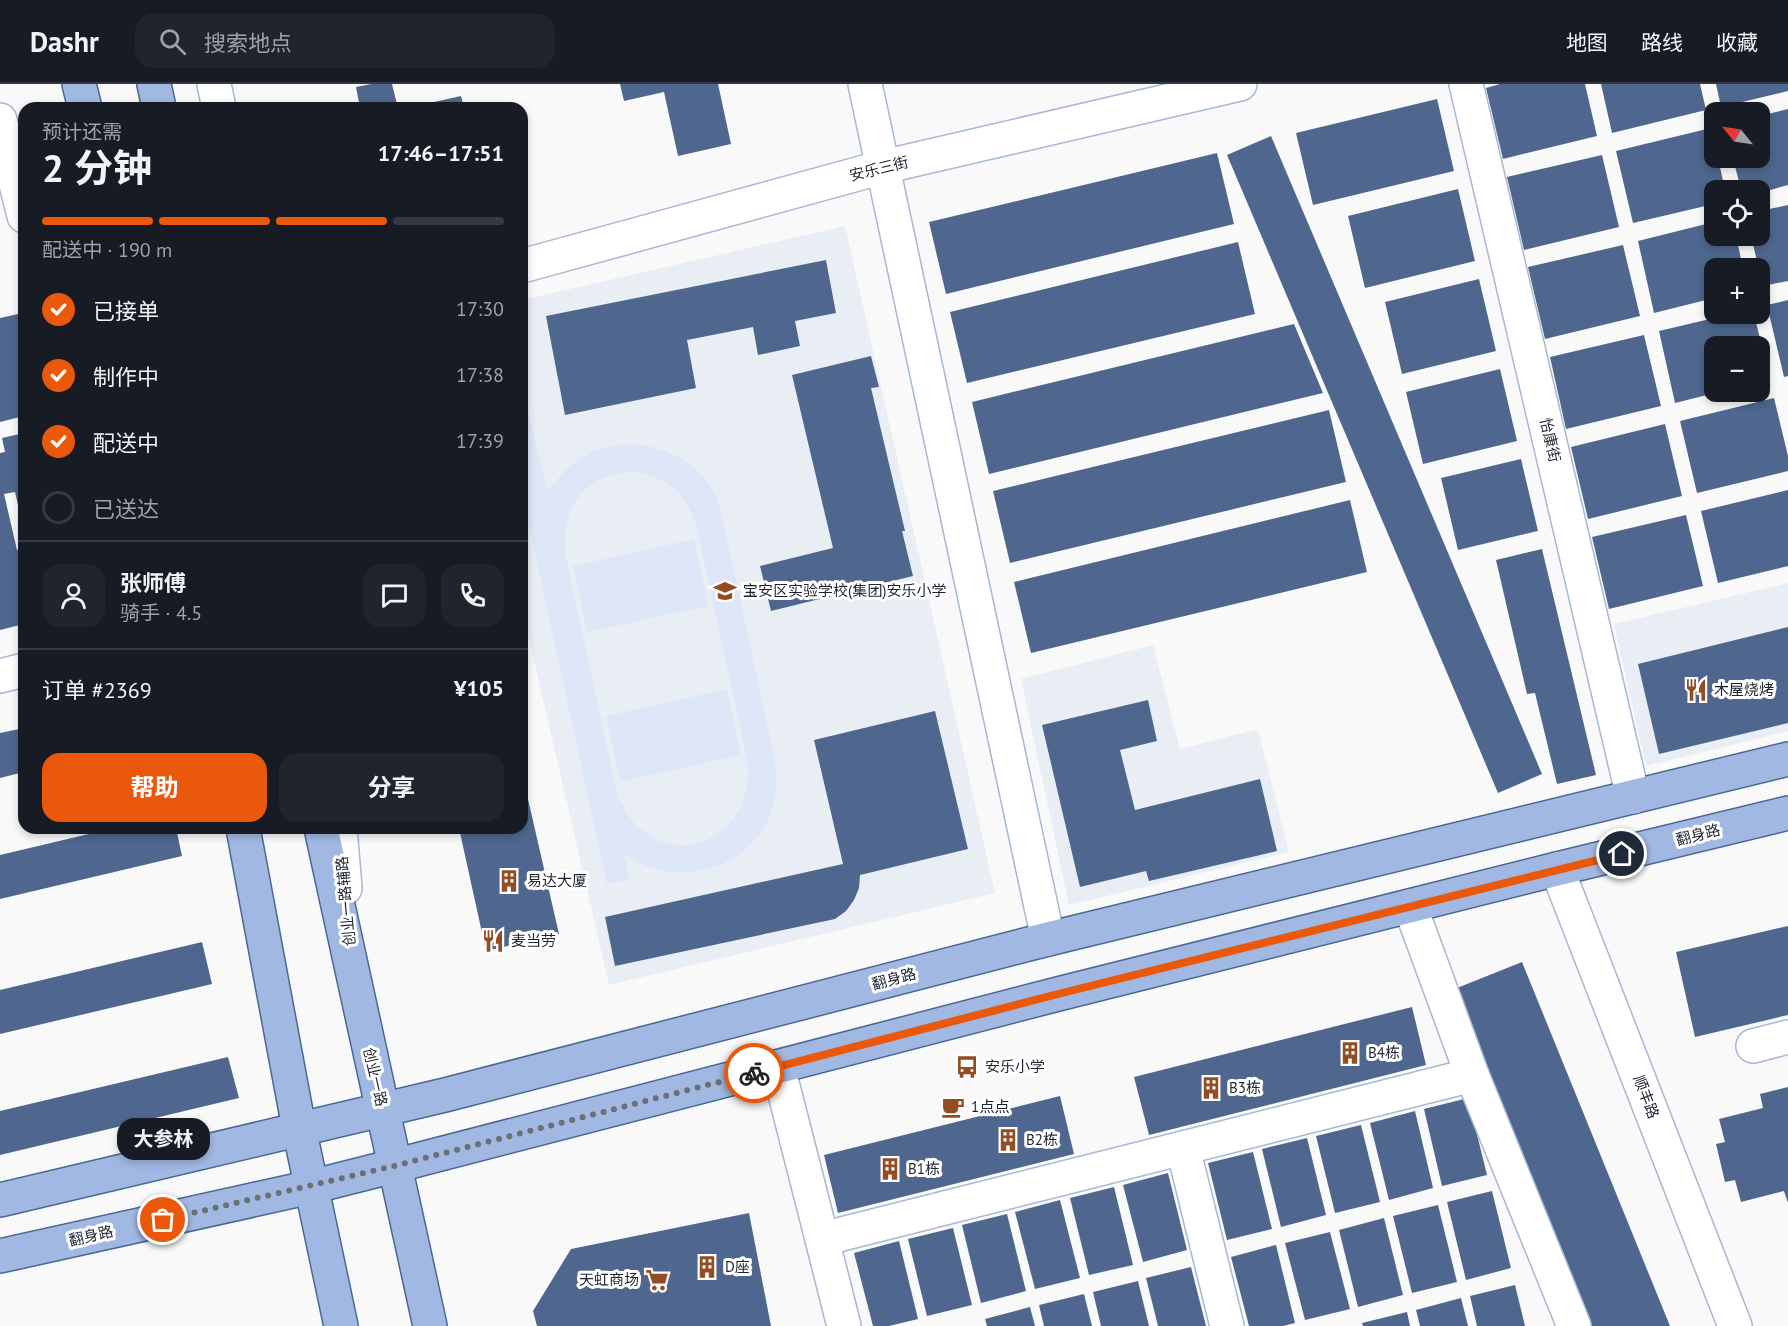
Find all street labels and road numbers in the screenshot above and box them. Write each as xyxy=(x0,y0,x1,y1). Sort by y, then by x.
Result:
street label: 安乐三街 xyxy=(847,152,910,185)
street label: 怡康街 xyxy=(1536,416,1565,464)
street label: 翻身路 xyxy=(1674,820,1722,849)
street label: 创业一路辅路 xyxy=(332,855,359,947)
street label: 翻身路 xyxy=(870,964,918,994)
street label: 创业一路 xyxy=(359,1046,391,1108)
street label: 顺丰路 xyxy=(1630,1072,1663,1121)
street label: 翻身路 xyxy=(67,1221,115,1250)

